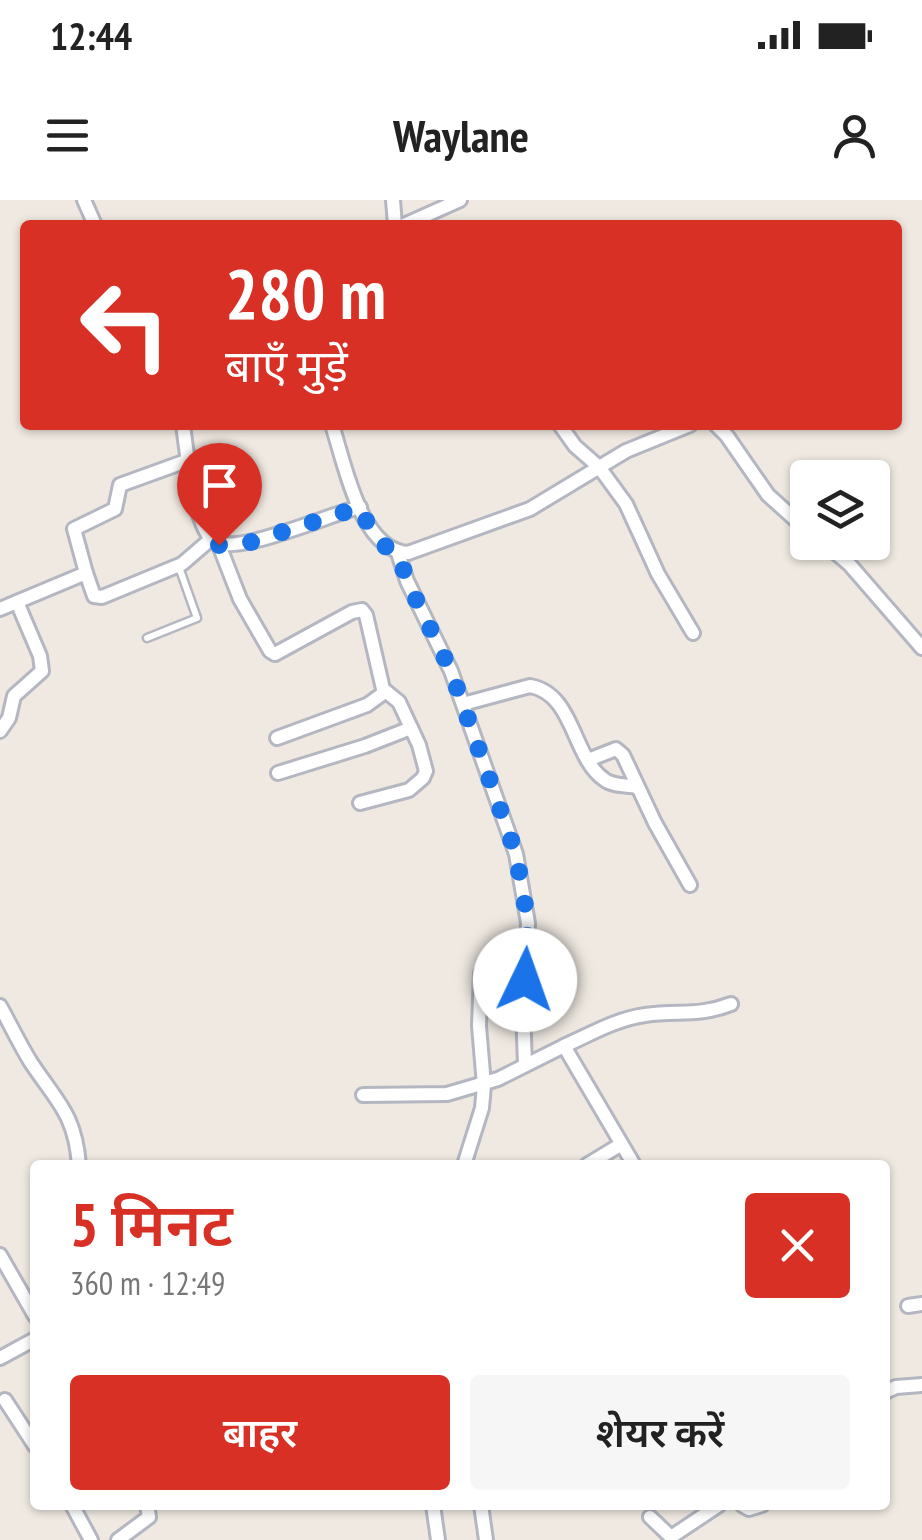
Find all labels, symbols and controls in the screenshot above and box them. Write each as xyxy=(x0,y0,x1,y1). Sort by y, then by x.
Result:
text: 12:44 xyxy=(50,11,132,60)
text: Waylane xyxy=(393,106,529,164)
icon: menu xyxy=(40,108,95,163)
icon: person xyxy=(827,108,882,163)
text: 280 m xyxy=(225,248,386,338)
icon: left xyxy=(60,260,190,390)
text: बाएँ मुड़ें xyxy=(225,336,348,394)
pin xyxy=(177,443,262,546)
icon: arrive xyxy=(192,458,247,513)
map controls xyxy=(790,460,890,560)
button: layers xyxy=(790,460,890,560)
position arrow xyxy=(473,928,577,1032)
text: 5 मिनट xyxy=(70,1185,233,1263)
button: close xyxy=(745,1193,850,1298)
text: 360 m · 12:49 xyxy=(70,1262,225,1304)
button: बाहर xyxy=(70,1375,450,1490)
button: शेयर करें xyxy=(470,1375,850,1490)

